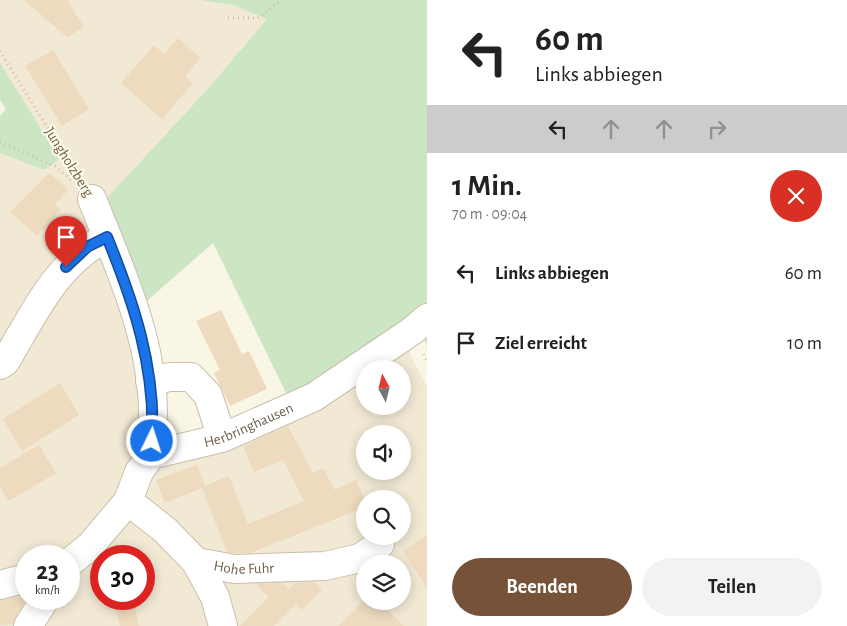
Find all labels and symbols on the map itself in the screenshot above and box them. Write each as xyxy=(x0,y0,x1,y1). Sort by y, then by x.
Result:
street label: Jungholzberg xyxy=(42,125,97,200)
pin xyxy=(45,216,87,267)
north arrow xyxy=(356,360,411,415)
street label: Herbringhausen xyxy=(202,400,295,450)
position arrow xyxy=(125,414,177,466)
speed limit sign: 30 xyxy=(90,545,155,610)
street label: Hohe Fuhr xyxy=(213,558,274,577)

